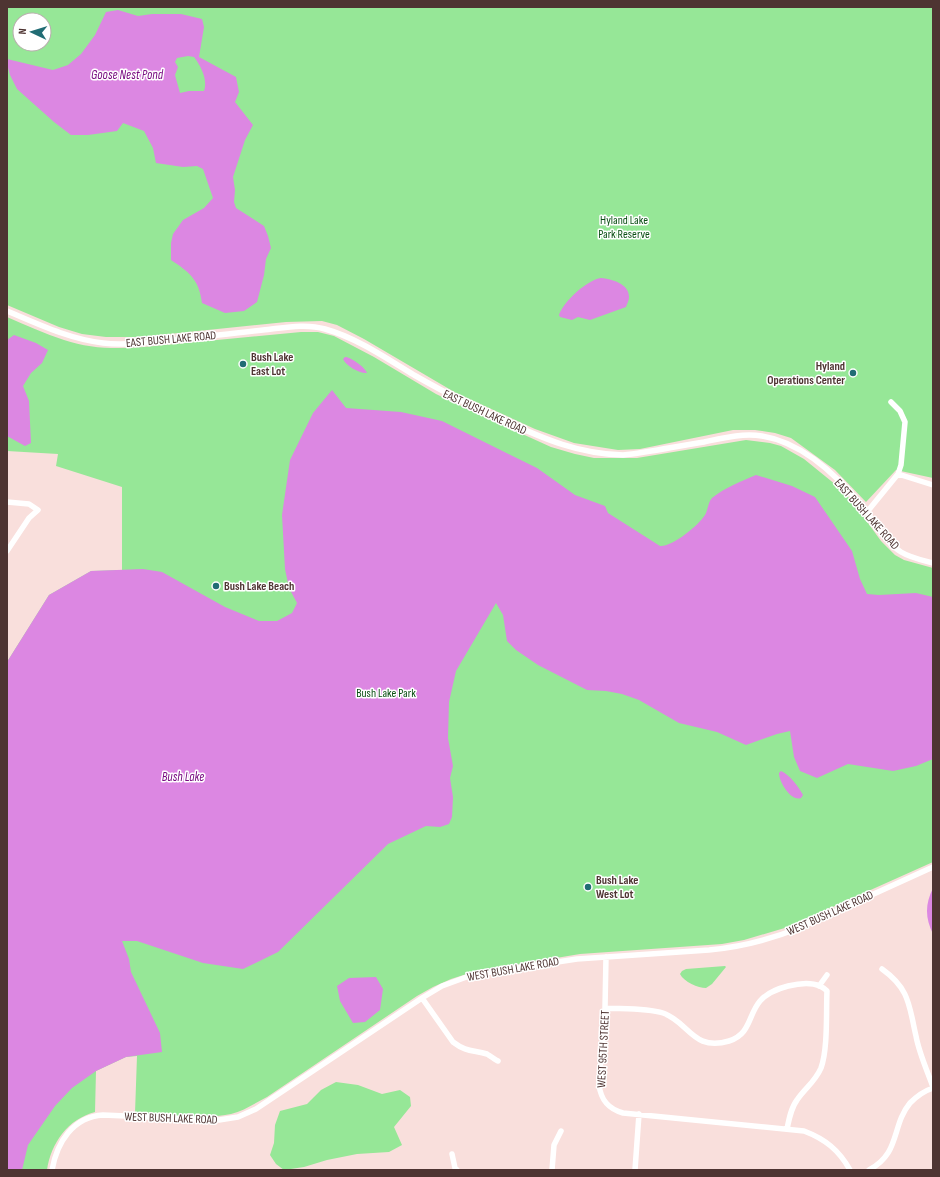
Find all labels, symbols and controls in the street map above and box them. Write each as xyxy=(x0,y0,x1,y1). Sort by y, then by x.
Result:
north arrow xyxy=(12,12,52,52)
text: N xyxy=(16,28,29,35)
water label: Goose Nest Pond xyxy=(91,67,164,83)
park label: Hyland Lake Park Reserve xyxy=(598,213,650,242)
street label: EAST BUSH LAKE ROAD xyxy=(125,328,217,351)
place label: Bush Lake East Lot xyxy=(251,350,293,379)
marker: Bush Lake East Lot xyxy=(238,359,248,369)
place label: Hyland Operations Center xyxy=(767,359,845,388)
marker: Hyland Operations Center xyxy=(848,368,858,378)
street label: EAST BUSH LAKE ROAD xyxy=(441,387,529,438)
street label: EAST BUSH LAKE ROAD xyxy=(831,476,903,553)
place label: Bush Lake Beach xyxy=(224,579,294,594)
marker: Bush Lake Beach xyxy=(211,581,221,591)
park label: Bush Lake Park xyxy=(356,686,416,701)
water label: Bush Lake xyxy=(162,769,204,785)
place label: Bush Lake West Lot xyxy=(596,873,638,902)
marker: Bush Lake West Lot xyxy=(583,882,593,892)
street label: WEST BUSH LAKE ROAD xyxy=(785,888,876,939)
street label: WEST BUSH LAKE ROAD xyxy=(466,954,560,985)
street label: WEST 95TH STREET xyxy=(594,1010,613,1088)
street label: WEST BUSH LAKE ROAD xyxy=(124,1109,218,1128)

